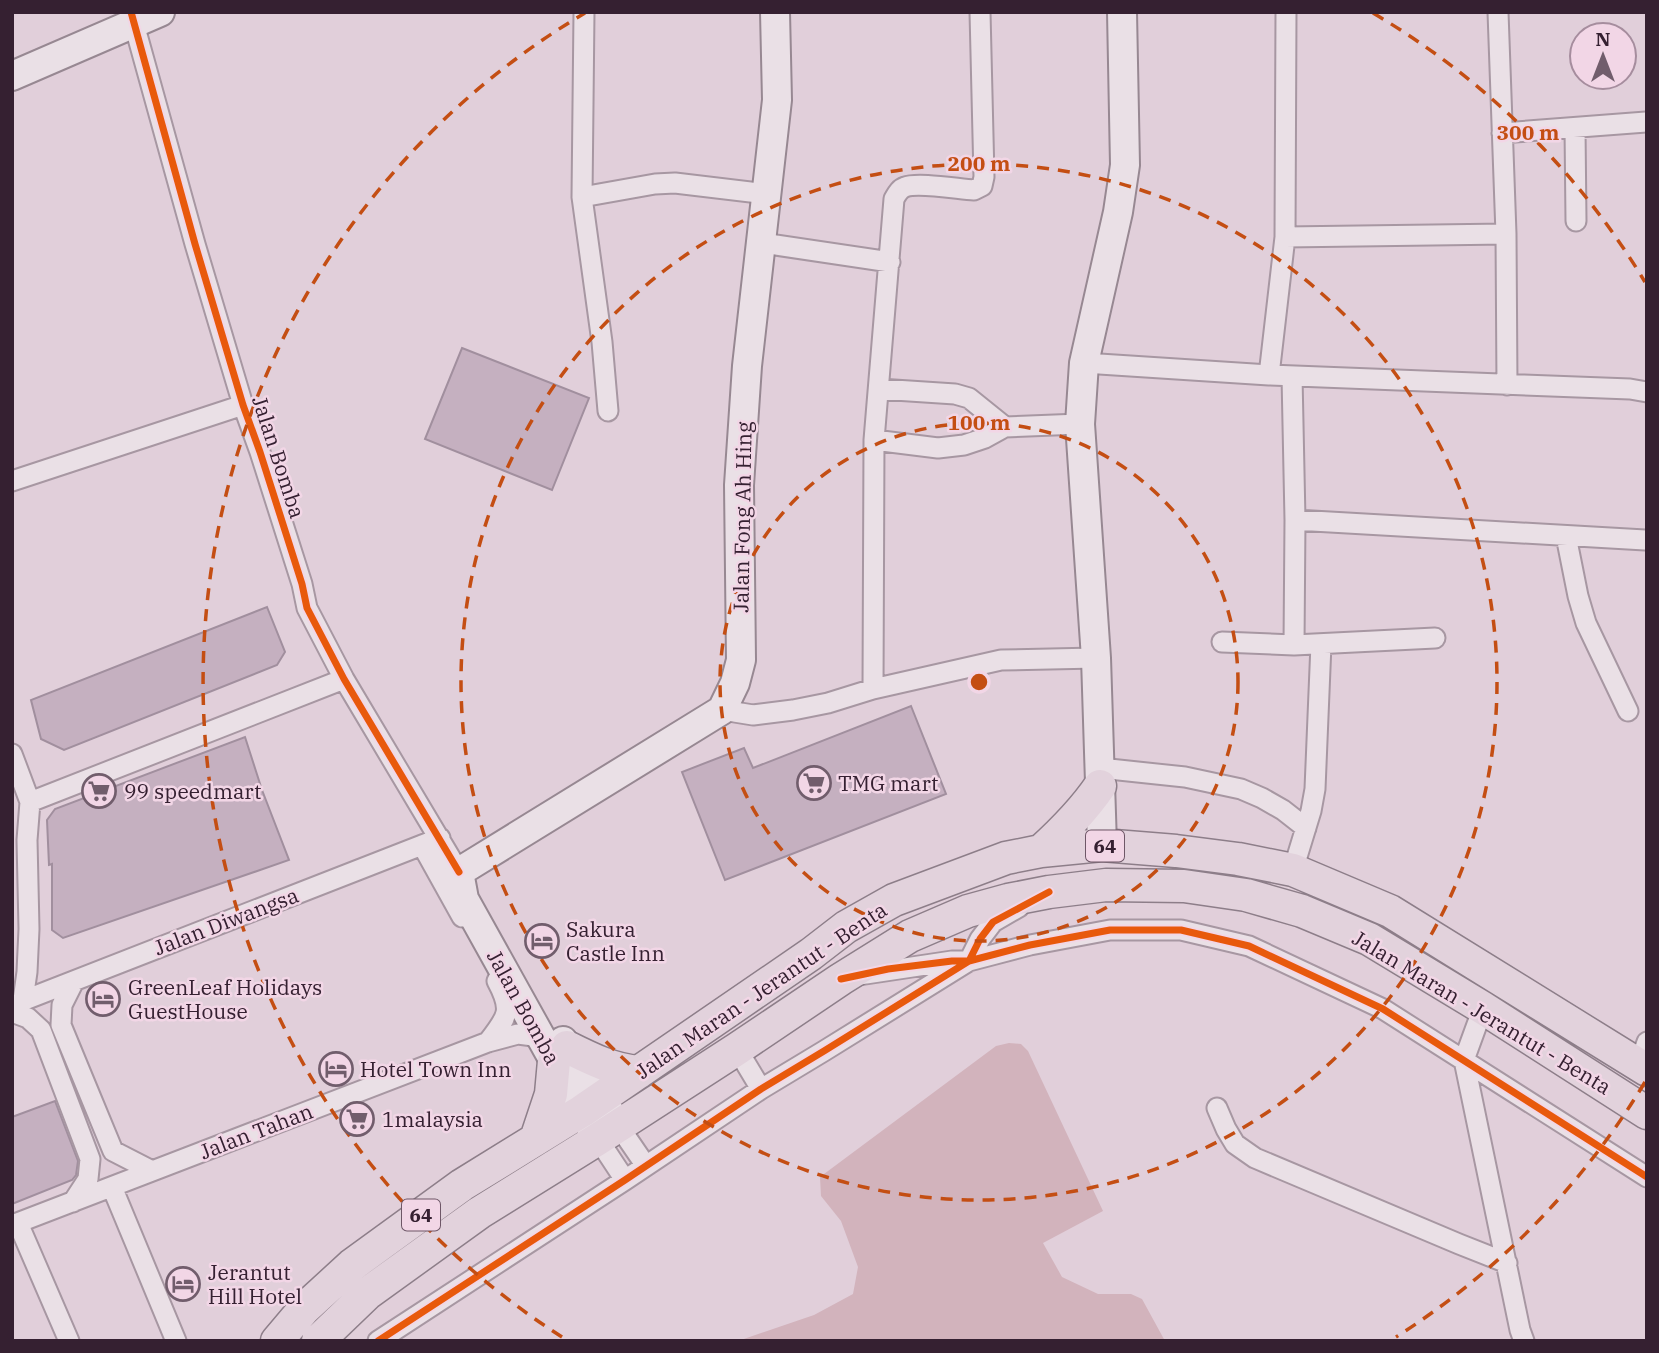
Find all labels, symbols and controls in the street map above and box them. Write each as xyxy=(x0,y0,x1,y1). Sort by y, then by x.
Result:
north arrow xyxy=(1568,21,1638,91)
text: N xyxy=(1595,27,1611,51)
text: 300 m xyxy=(1496,118,1560,146)
text: 200 m xyxy=(947,149,1011,177)
street label: Jalan Bomba xyxy=(246,392,312,522)
text: 100 m xyxy=(947,408,1011,436)
street label: Jalan Fong Ah Hing xyxy=(726,421,758,613)
centre of rings xyxy=(967,670,991,694)
supermarket icon: TMG mart xyxy=(795,764,833,802)
place label: TMG mart xyxy=(838,769,938,797)
supermarket icon: 99 speedmart xyxy=(80,772,118,810)
place label: 99 speedmart xyxy=(124,777,261,805)
road number: 64 xyxy=(1086,831,1124,862)
street label: Jalan Diwangsa xyxy=(150,881,302,961)
street label: Jalan Maran - Jerantut - Benta xyxy=(630,895,892,1085)
place label: Sakura Castle Inn xyxy=(566,915,665,967)
hotel icon: Sakura Castle Inn xyxy=(523,922,561,960)
street label: Jalan Maran - Jerantut - Benta xyxy=(1347,923,1617,1101)
street label: Jalan Bomba xyxy=(481,945,567,1069)
place label: GreenLeaf Holidays GuestHouse xyxy=(128,973,322,1025)
hotel icon: GreenLeaf Holidays GuestHouse xyxy=(84,980,122,1018)
hotel icon: Hotel Town Inn xyxy=(317,1050,355,1088)
place label: Hotel Town Inn xyxy=(360,1055,511,1083)
street label: Jalan Tahan xyxy=(195,1097,317,1165)
supermarket icon: 1malaysia xyxy=(338,1100,376,1138)
place label: 1malaysia xyxy=(382,1105,483,1133)
road number: 64 xyxy=(402,1200,440,1231)
place label: Jerantut Hill Hotel xyxy=(208,1258,302,1310)
hotel icon: Jerantut Hill Hotel xyxy=(164,1265,202,1303)

